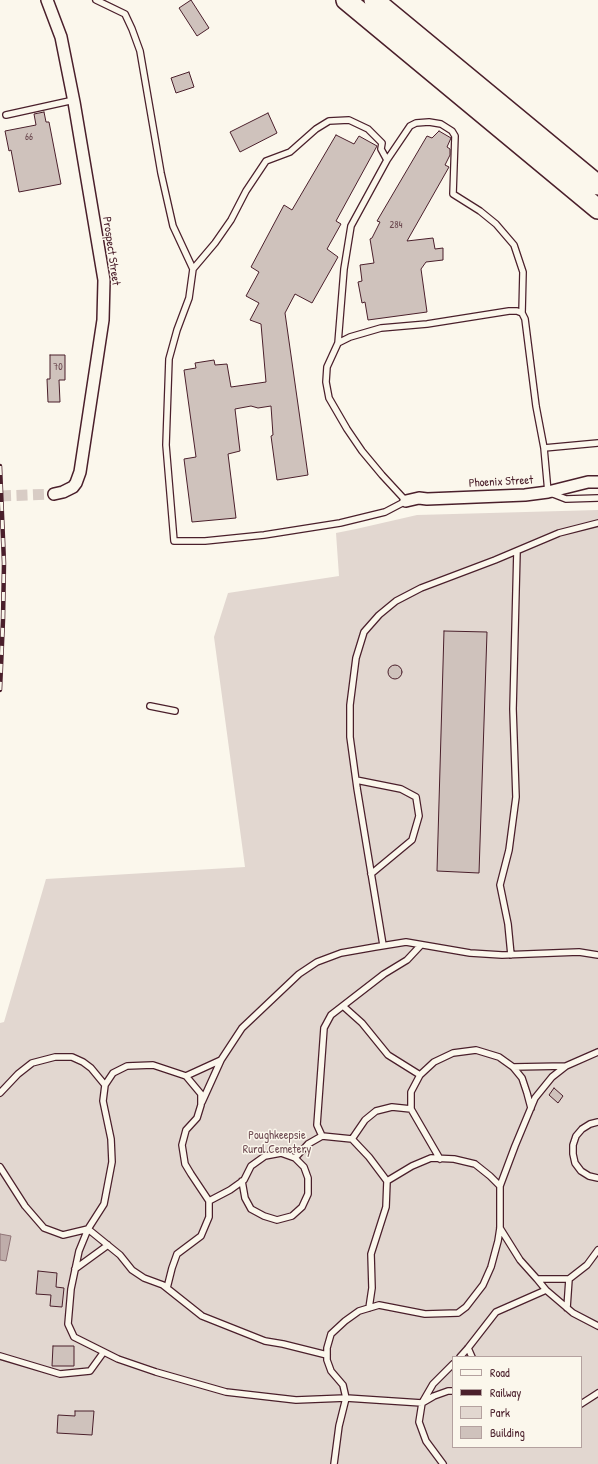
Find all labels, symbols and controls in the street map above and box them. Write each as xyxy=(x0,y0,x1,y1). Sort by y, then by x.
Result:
house number: 66 xyxy=(25,131,33,143)
street label: Prospect Street xyxy=(99,216,123,286)
house number: 284 xyxy=(390,219,402,231)
house number: 70 xyxy=(53,361,63,373)
street label: Phoenix Street xyxy=(468,473,534,491)
park label: Poughkeepsie Rural Cemetery xyxy=(243,1129,311,1157)
legend xyxy=(452,1356,582,1448)
text: Road xyxy=(490,1364,510,1381)
text: Railway xyxy=(490,1384,521,1401)
text: Park xyxy=(490,1404,510,1421)
text: Building xyxy=(490,1424,525,1441)

